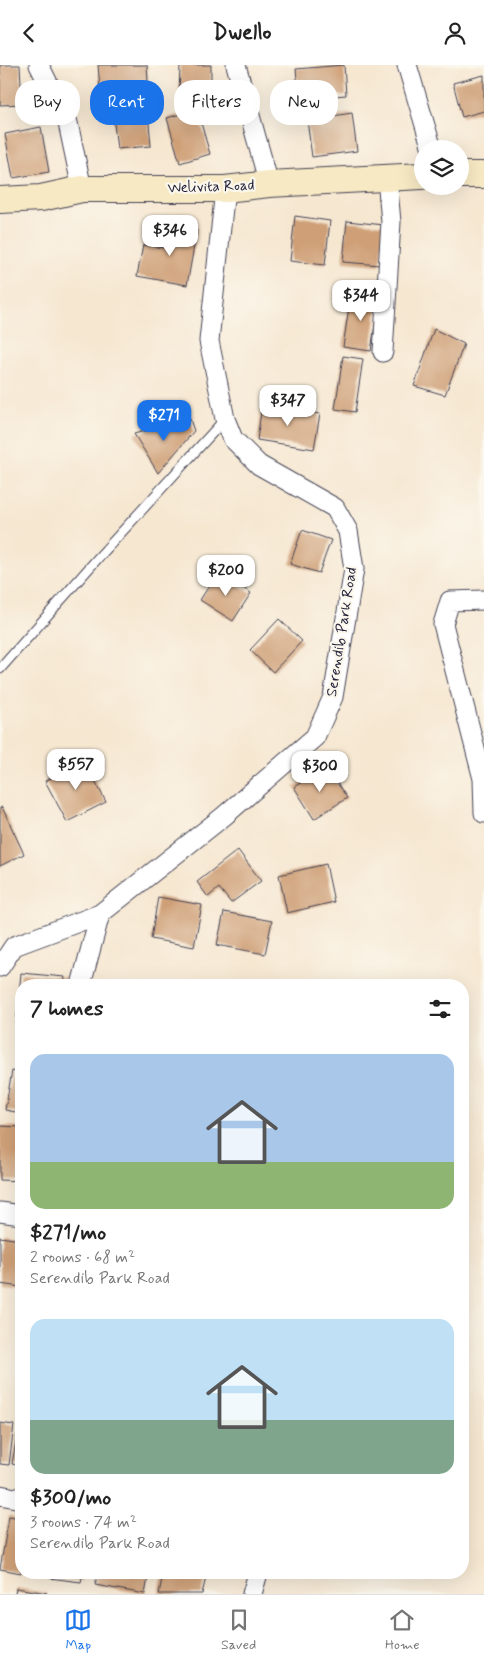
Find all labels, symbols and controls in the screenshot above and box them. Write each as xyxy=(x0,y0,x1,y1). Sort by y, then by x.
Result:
icon: back xyxy=(15,19,43,47)
text: Dwello xyxy=(212,19,272,47)
icon: person xyxy=(441,19,469,47)
chip: Buy xyxy=(15,80,80,125)
chip: Rent xyxy=(90,80,164,125)
chip: Filters xyxy=(174,80,260,125)
chip: New xyxy=(270,80,338,125)
map controls xyxy=(414,140,469,195)
button: layers xyxy=(414,140,469,195)
street label: Welivita Road xyxy=(167,175,255,199)
pin: $346 xyxy=(140,215,200,257)
text: $346 xyxy=(153,220,187,241)
pin: $344 xyxy=(331,279,391,322)
text: $344 xyxy=(343,285,379,306)
pin: $347 xyxy=(258,385,318,427)
text: $347 xyxy=(270,390,306,411)
pin: $271 xyxy=(134,399,194,442)
text: $271 xyxy=(148,405,180,426)
pin: $200 xyxy=(196,555,256,597)
text: $200 xyxy=(208,560,244,581)
street label: Serendib Park Road xyxy=(322,566,362,698)
pin: $557 xyxy=(46,749,106,791)
pin: $300 xyxy=(290,751,350,793)
text: $557 xyxy=(58,754,94,775)
text: $300 xyxy=(302,756,338,777)
text: 7 homes xyxy=(30,995,103,1023)
icon: filters xyxy=(426,995,454,1023)
icon: home xyxy=(197,1087,287,1177)
text: $271/mo xyxy=(30,1219,106,1247)
text: 2 rooms · 68 m² xyxy=(30,1247,135,1268)
text: Serendib Park Road xyxy=(30,1268,170,1289)
icon: home xyxy=(197,1352,287,1442)
text: $300/mo xyxy=(30,1484,111,1512)
text: 3 rooms · 74 m² xyxy=(30,1512,137,1533)
text: Serendib Park Road xyxy=(30,1533,170,1554)
tab: Map xyxy=(64,1606,92,1654)
tab: Saved xyxy=(221,1606,256,1654)
tab: Home xyxy=(385,1606,420,1654)

